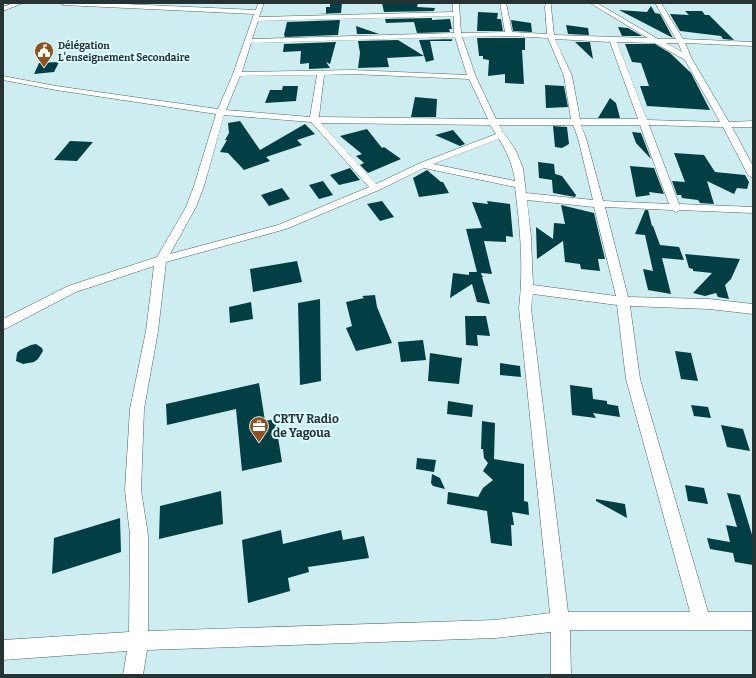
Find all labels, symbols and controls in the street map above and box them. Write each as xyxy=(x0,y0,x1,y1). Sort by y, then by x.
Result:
place label: Délégation L'enseignement Secondaire xyxy=(58,39,190,64)
public building icon: Délégation L'enseignement Secondaire xyxy=(33,40,55,68)
place label: CRTV Radio de Yagoua xyxy=(273,412,339,440)
office icon: CRTV Radio de Yagoua xyxy=(248,415,270,443)

